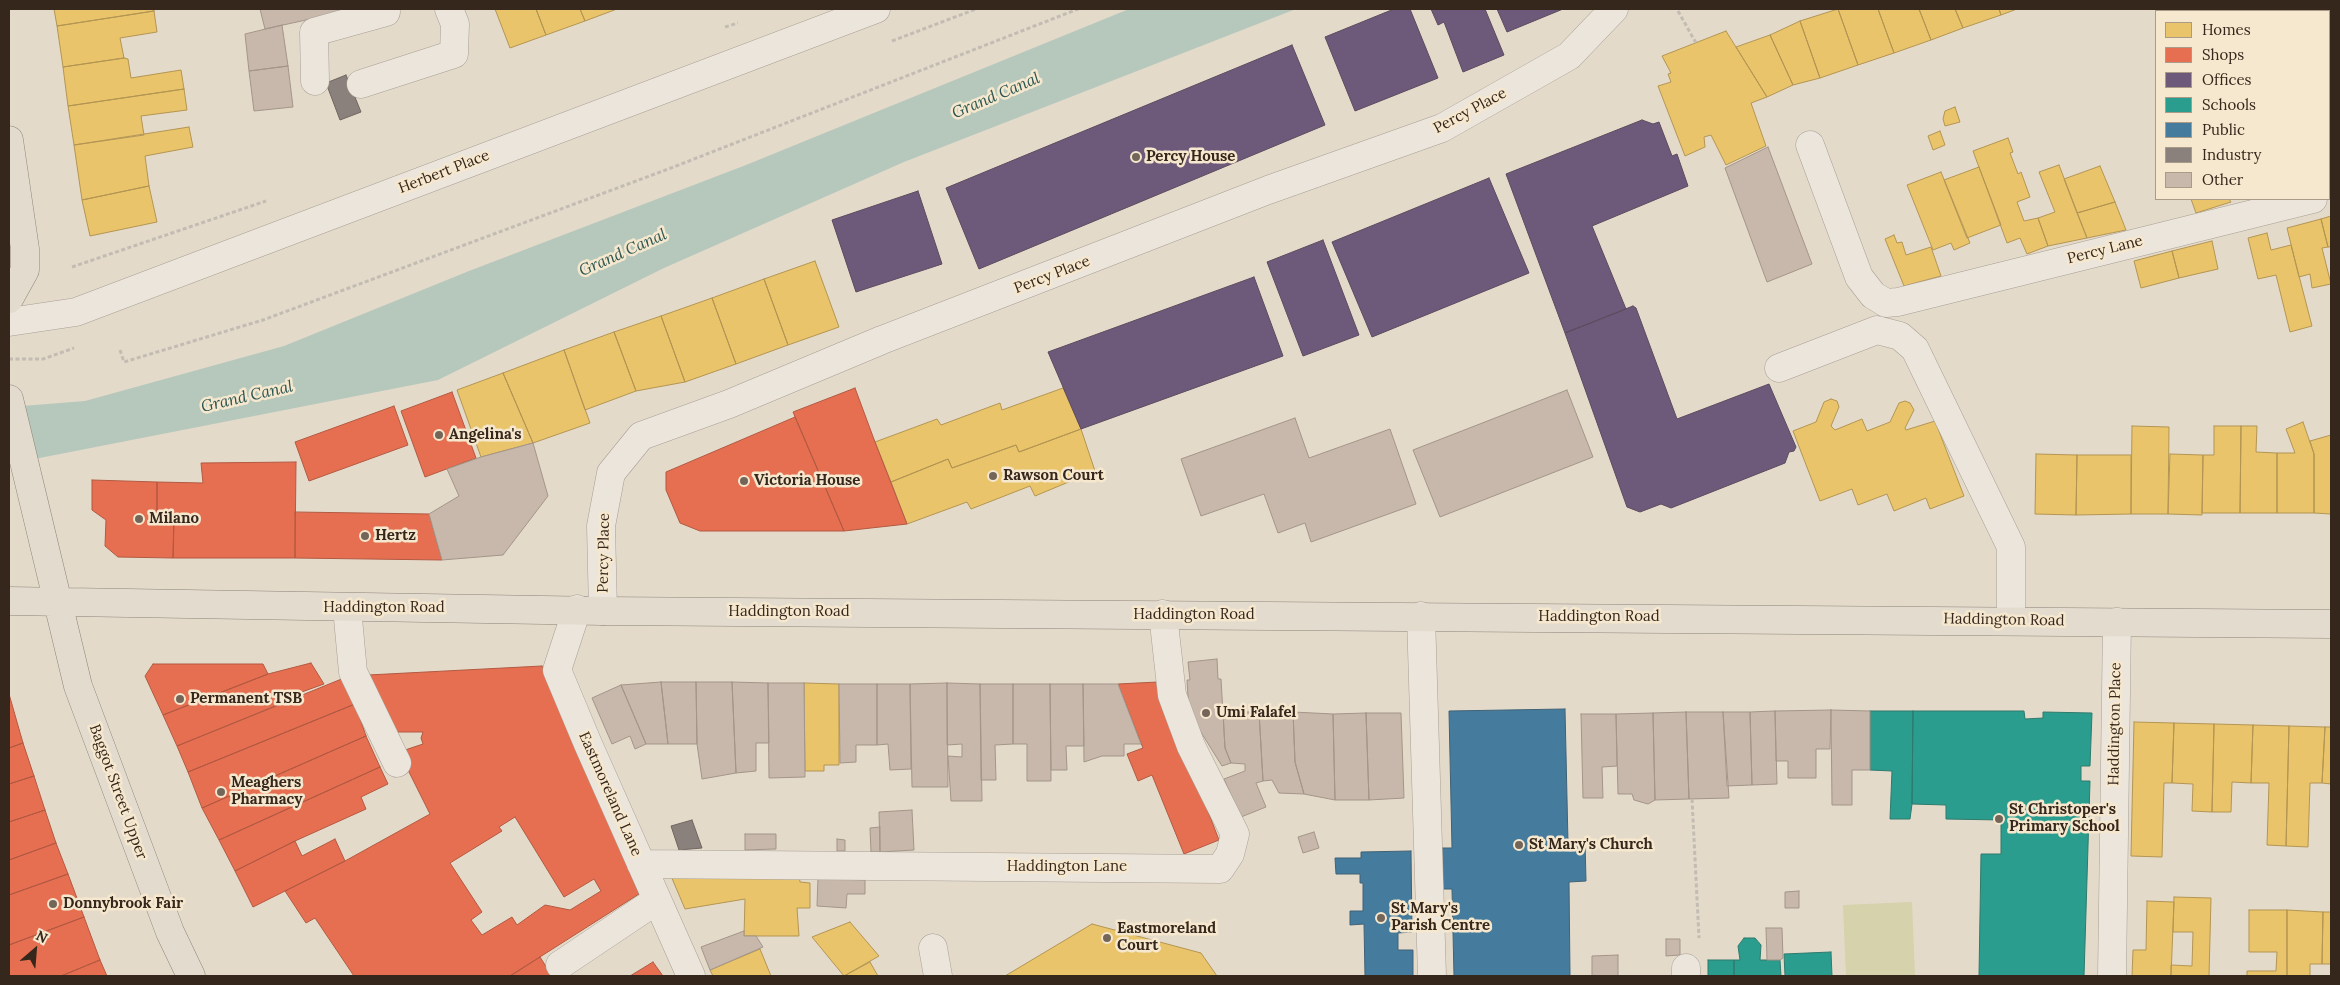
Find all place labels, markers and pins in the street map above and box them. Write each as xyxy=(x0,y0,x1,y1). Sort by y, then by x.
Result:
place label: Percy House xyxy=(1146,148,1235,166)
marker: Percy House xyxy=(1130,151,1142,163)
place label: Angelina's xyxy=(449,426,521,444)
marker: Angelina's xyxy=(433,429,445,441)
place label: Rawson Court xyxy=(1003,467,1104,485)
marker: Rawson Court xyxy=(987,470,999,482)
place label: Victoria House xyxy=(754,472,860,490)
marker: Victoria House xyxy=(738,475,750,487)
place label: Milano xyxy=(149,510,199,528)
marker: Milano xyxy=(133,513,145,525)
place label: Hertz xyxy=(375,527,416,545)
marker: Hertz xyxy=(359,530,371,542)
place label: Permanent TSB xyxy=(190,690,302,708)
marker: Permanent TSB xyxy=(174,693,186,705)
place label: Umi Falafel xyxy=(1216,704,1296,722)
marker: Umi Falafel xyxy=(1200,707,1212,719)
place label: Meaghers Pharmacy xyxy=(231,774,303,809)
marker: Meaghers Pharmacy xyxy=(215,786,227,798)
place label: St Christoper's Primary School xyxy=(2009,801,2120,836)
marker: St Christoper's Primary School xyxy=(1993,813,2005,825)
place label: St Mary's Church xyxy=(1529,836,1653,854)
marker: St Mary's Church xyxy=(1513,839,1525,851)
place label: Donnybrook Fair xyxy=(63,895,183,913)
marker: Donnybrook Fair xyxy=(47,898,59,910)
place label: St Mary's Parish Centre xyxy=(1391,900,1490,935)
marker: St Mary's Parish Centre xyxy=(1375,912,1387,924)
place label: Eastmoreland Court xyxy=(1117,920,1216,955)
marker: Eastmoreland Court xyxy=(1101,932,1113,944)

